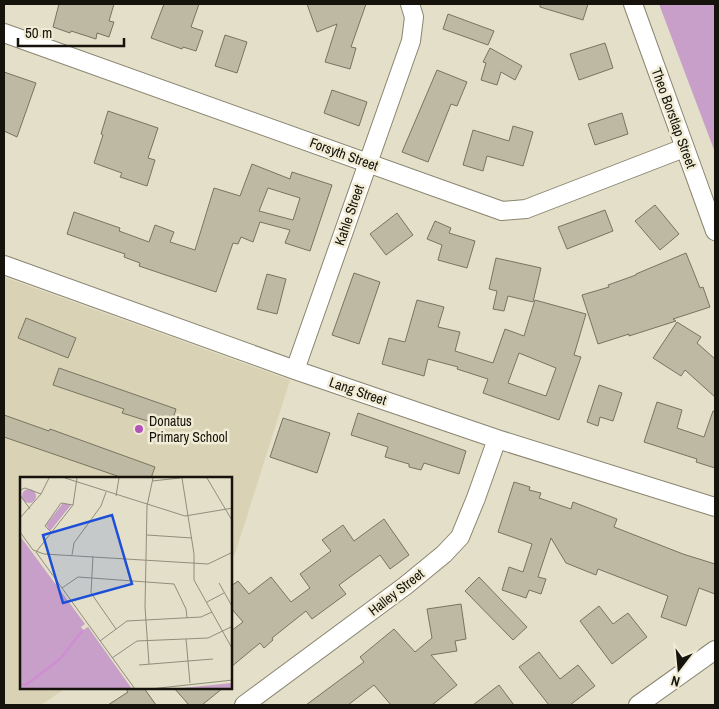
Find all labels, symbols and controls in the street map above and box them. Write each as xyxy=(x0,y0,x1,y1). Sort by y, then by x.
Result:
scale bar xyxy=(18,15,124,47)
text: 50 m xyxy=(25,22,52,43)
street label: Theo Borstlap Street xyxy=(648,65,700,171)
street label: Forsyth Street xyxy=(307,133,381,175)
street label: Kahle Street xyxy=(330,182,368,248)
street label: Lang Street xyxy=(327,373,389,409)
place label: Donatus Primary School xyxy=(149,412,227,446)
marker: Donatus Primary School xyxy=(133,423,145,435)
inset map xyxy=(20,477,232,689)
street label: Halley Street xyxy=(365,565,427,619)
north arrow xyxy=(654,644,704,694)
text: N xyxy=(669,672,682,691)

